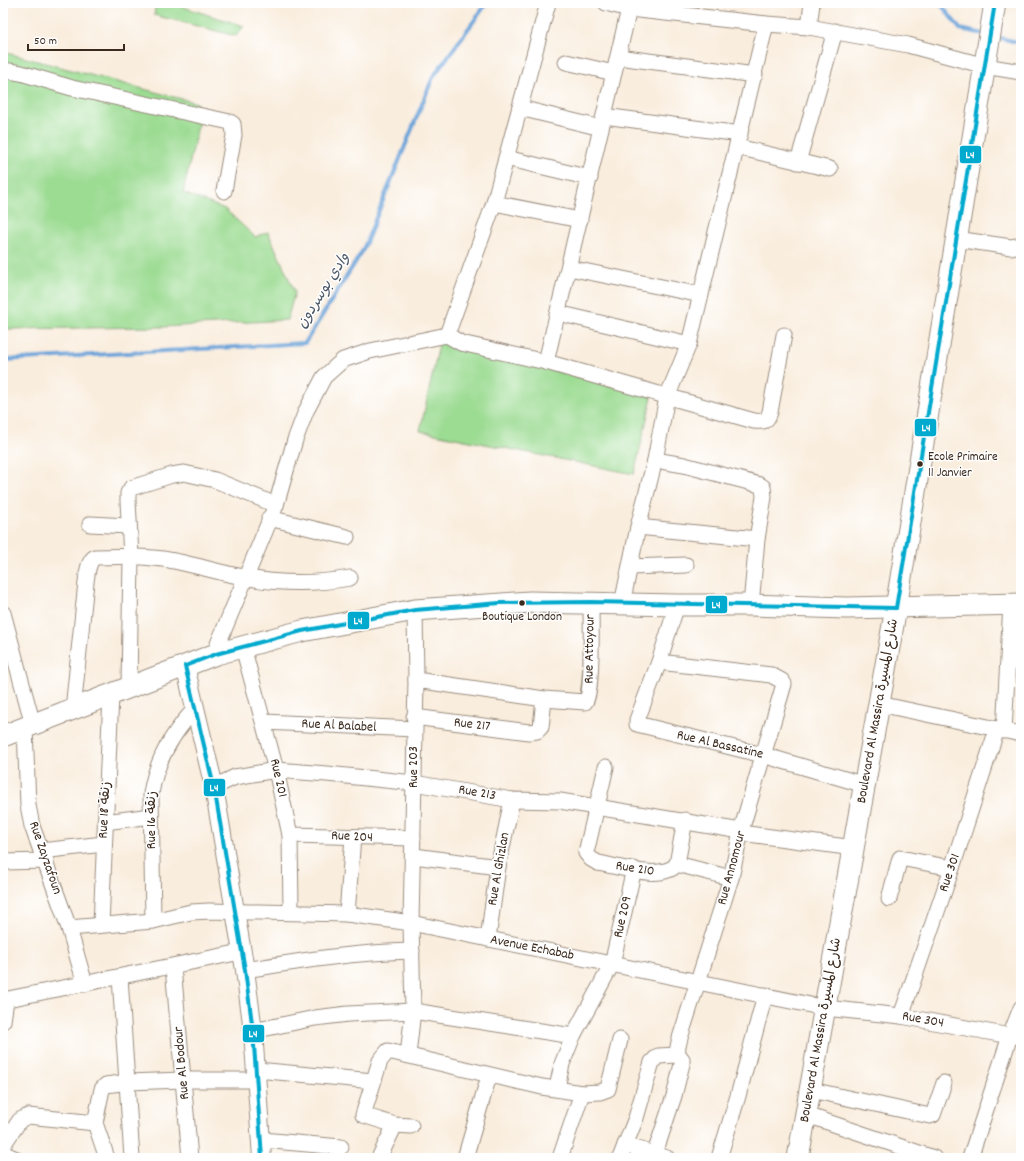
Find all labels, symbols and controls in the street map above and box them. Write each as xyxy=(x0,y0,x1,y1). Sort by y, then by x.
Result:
scale bar xyxy=(28,26,124,52)
text: 50 m xyxy=(34,33,57,50)
line badge: L4 xyxy=(959,145,982,164)
text: L4 xyxy=(965,148,975,164)
water label: وادي بوسردون xyxy=(292,249,356,333)
line badge: L4 xyxy=(914,418,937,437)
text: L4 xyxy=(921,421,931,437)
place label: Ecole Primaire 11 Janvier xyxy=(928,448,998,483)
marker: Ecole Primaire 11 Janvier xyxy=(915,459,925,469)
line badge: L4 xyxy=(705,595,728,614)
marker: Boutique London xyxy=(517,598,527,608)
text: L4 xyxy=(711,598,721,614)
place label: Boutique London xyxy=(482,608,562,627)
line badge: L4 xyxy=(347,611,370,630)
street label: Rue Attoyour xyxy=(579,613,601,684)
text: L4 xyxy=(353,614,363,630)
street label: Boulevard Al Massira شارع المسيرة xyxy=(852,617,904,805)
street label: Rue 217 xyxy=(453,713,491,737)
street label: Rue Al Balabel xyxy=(301,714,378,738)
street label: Rue Al Bassatine xyxy=(675,725,765,765)
street label: Rue 203 xyxy=(404,746,424,788)
street label: Rue 201 xyxy=(264,757,292,799)
line badge: L4 xyxy=(203,778,226,797)
street label: Rue 213 xyxy=(457,780,497,806)
street label: Rue 18 زنقة xyxy=(94,781,116,839)
text: L4 xyxy=(209,781,219,797)
street label: Rue 16 زنقة xyxy=(142,791,162,849)
street label: Rue Zayzafoun xyxy=(23,819,67,897)
street label: Rue 204 xyxy=(331,826,373,848)
street label: Rue Annomour xyxy=(712,828,752,907)
street label: Rue Al Ghizlan xyxy=(483,831,515,907)
street label: Rue 301 xyxy=(934,851,966,895)
street label: Rue 210 xyxy=(614,856,656,882)
street label: Rue 209 xyxy=(608,894,638,940)
street label: Avenue Echabab xyxy=(488,930,576,966)
street label: Boulevard Al Massira شارع المسيرة xyxy=(795,936,847,1124)
street label: Rue 304 xyxy=(901,1007,945,1033)
line badge: L4 xyxy=(242,1024,265,1043)
street label: Rue Al Bodour xyxy=(169,1025,195,1100)
text: L4 xyxy=(248,1027,258,1043)

